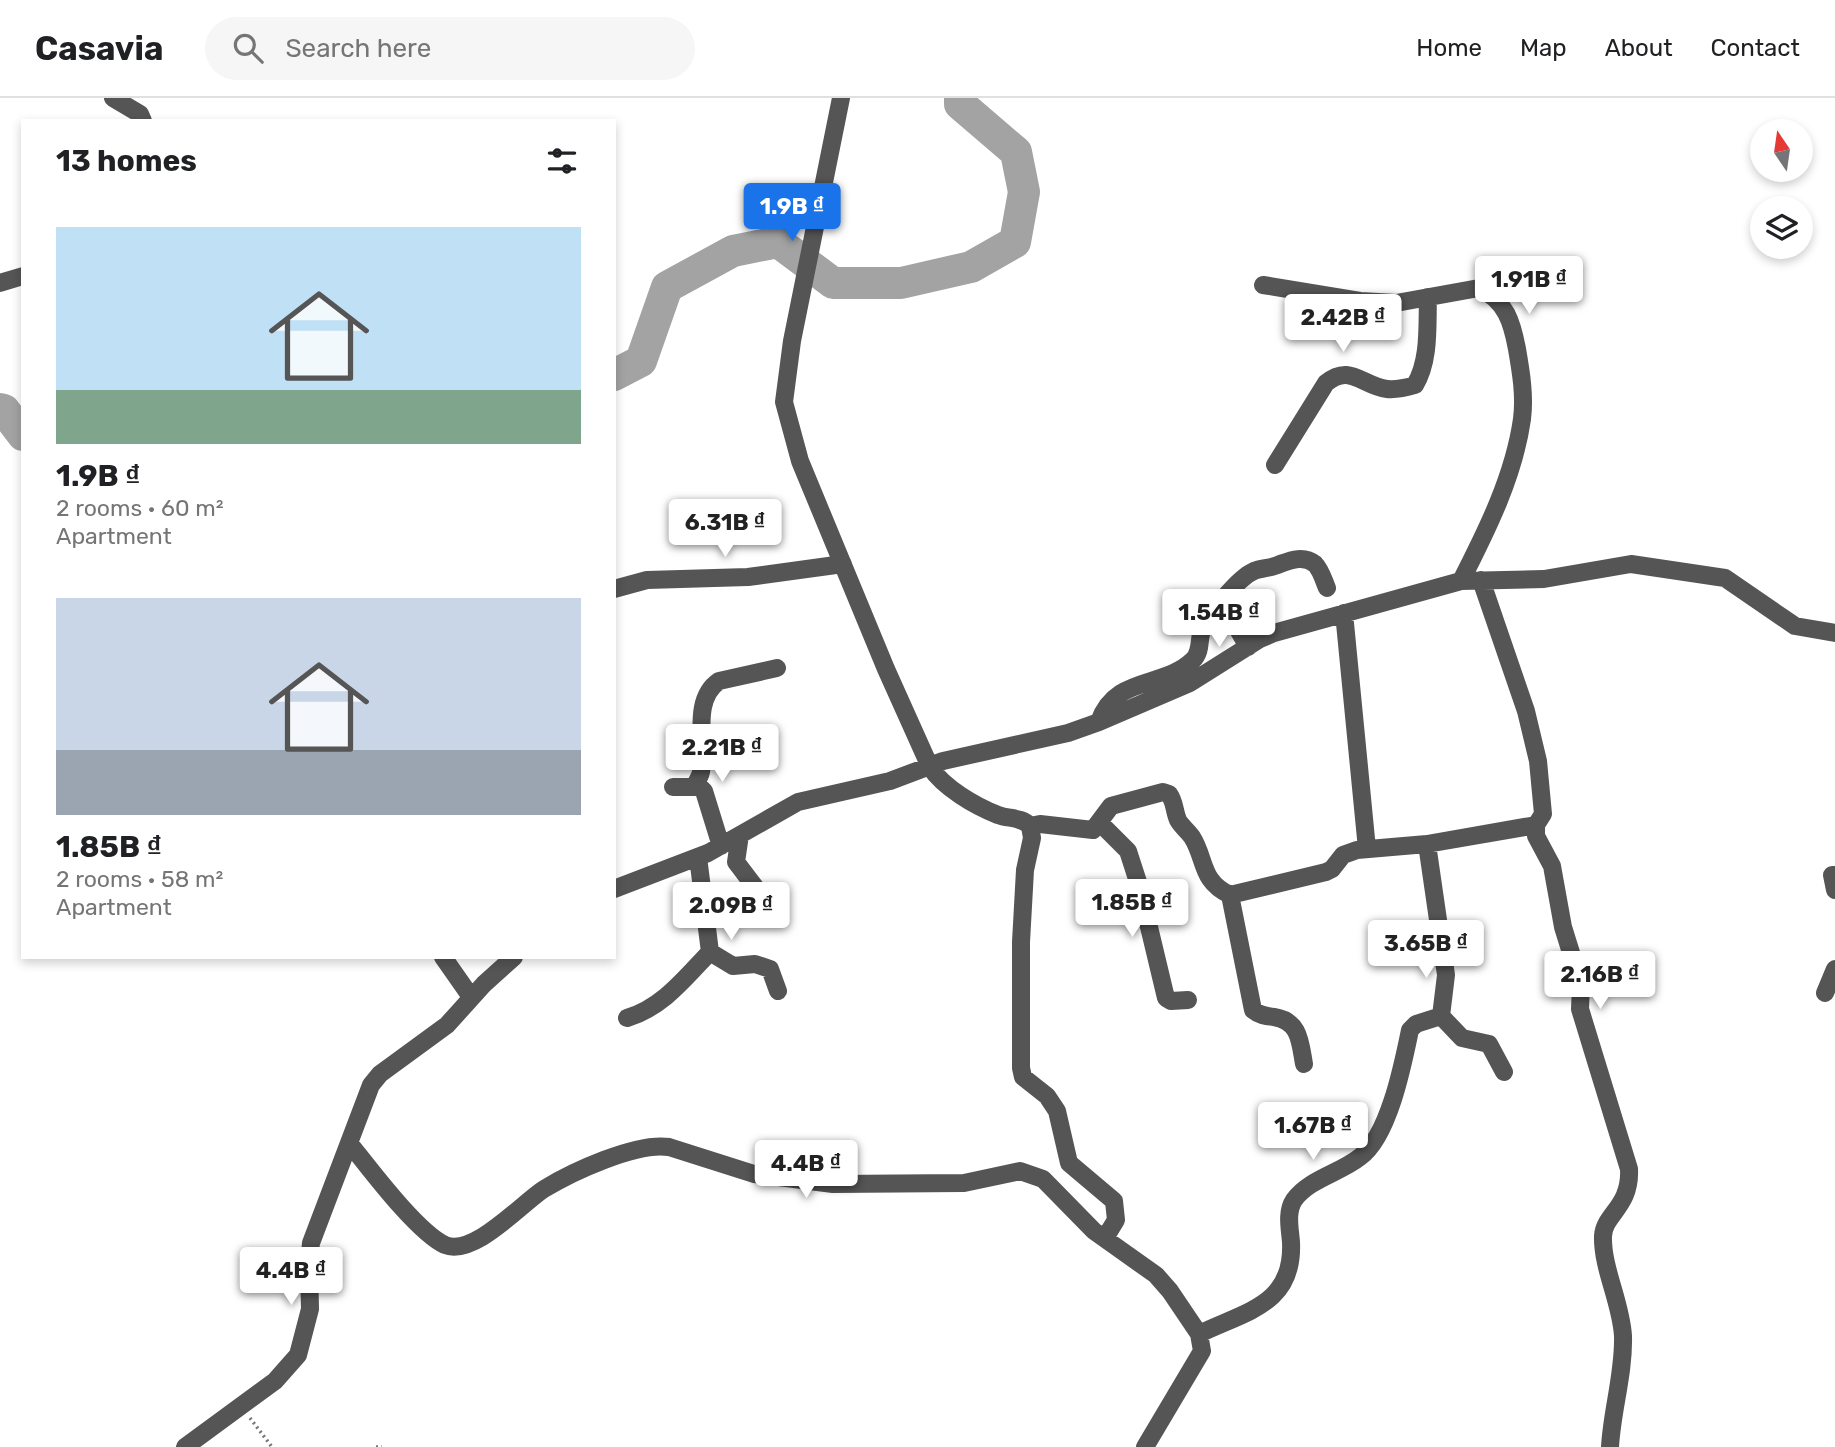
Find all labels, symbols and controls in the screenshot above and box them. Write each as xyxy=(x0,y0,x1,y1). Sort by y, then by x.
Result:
search box xyxy=(205,17,695,80)
text: Casavia xyxy=(35,29,163,68)
icon: search xyxy=(229,29,267,67)
text: Search here xyxy=(285,33,431,64)
text: Home xyxy=(1416,34,1482,62)
text: Map xyxy=(1520,34,1567,62)
text: About xyxy=(1605,34,1673,62)
text: Contact xyxy=(1711,34,1800,62)
north arrow xyxy=(1750,119,1813,182)
map controls xyxy=(1750,119,1813,259)
icon: filters xyxy=(543,142,581,180)
text: 13 homes xyxy=(56,143,197,179)
pin: 1.9B ₫ xyxy=(735,184,849,243)
text: 1.9B ₫ xyxy=(760,192,824,220)
button: layers xyxy=(1750,196,1813,259)
pin: 1.91B ₫ xyxy=(1464,256,1594,316)
text: 1.91B ₫ xyxy=(1491,265,1567,293)
icon: home xyxy=(256,273,382,399)
pin: 2.42B ₫ xyxy=(1278,294,1408,354)
text: 2.42B ₫ xyxy=(1301,303,1385,331)
text: 1.9B ₫ xyxy=(56,458,140,494)
text: 2 rooms · 60 m² xyxy=(56,494,224,522)
pin: 6.31B ₫ xyxy=(660,500,790,559)
text: 6.31B ₫ xyxy=(685,508,765,536)
text: Apartment xyxy=(56,522,172,550)
pin: 1.54B ₫ xyxy=(1154,589,1284,649)
text: 1.54B ₫ xyxy=(1178,598,1260,626)
icon: home xyxy=(256,644,382,770)
pin: 2.21B ₫ xyxy=(657,724,787,784)
text: 2.21B ₫ xyxy=(682,733,762,761)
text: 1.85B ₫ xyxy=(56,829,162,865)
text: 2 rooms · 58 m² xyxy=(56,865,223,893)
pin: 1.85B ₫ xyxy=(1067,880,1197,939)
pin: 2.09B ₫ xyxy=(666,882,796,942)
text: 1.85B ₫ xyxy=(1091,888,1173,916)
text: 2.09B ₫ xyxy=(689,891,773,919)
text: Apartment xyxy=(56,893,172,921)
pin: 3.65B ₫ xyxy=(1361,920,1491,980)
text: 3.65B ₫ xyxy=(1384,929,1468,957)
pin: 2.16B ₫ xyxy=(1535,951,1665,1011)
text: 2.16B ₫ xyxy=(1560,960,1640,988)
pin: 1.67B ₫ xyxy=(1248,1102,1378,1162)
text: 1.67B ₫ xyxy=(1274,1111,1352,1139)
pin: 4.4B ₫ xyxy=(749,1140,863,1200)
text: 4.4B ₫ xyxy=(771,1149,841,1177)
pin: 4.4B ₫ xyxy=(234,1248,348,1307)
text: 4.4B ₫ xyxy=(256,1256,326,1284)

